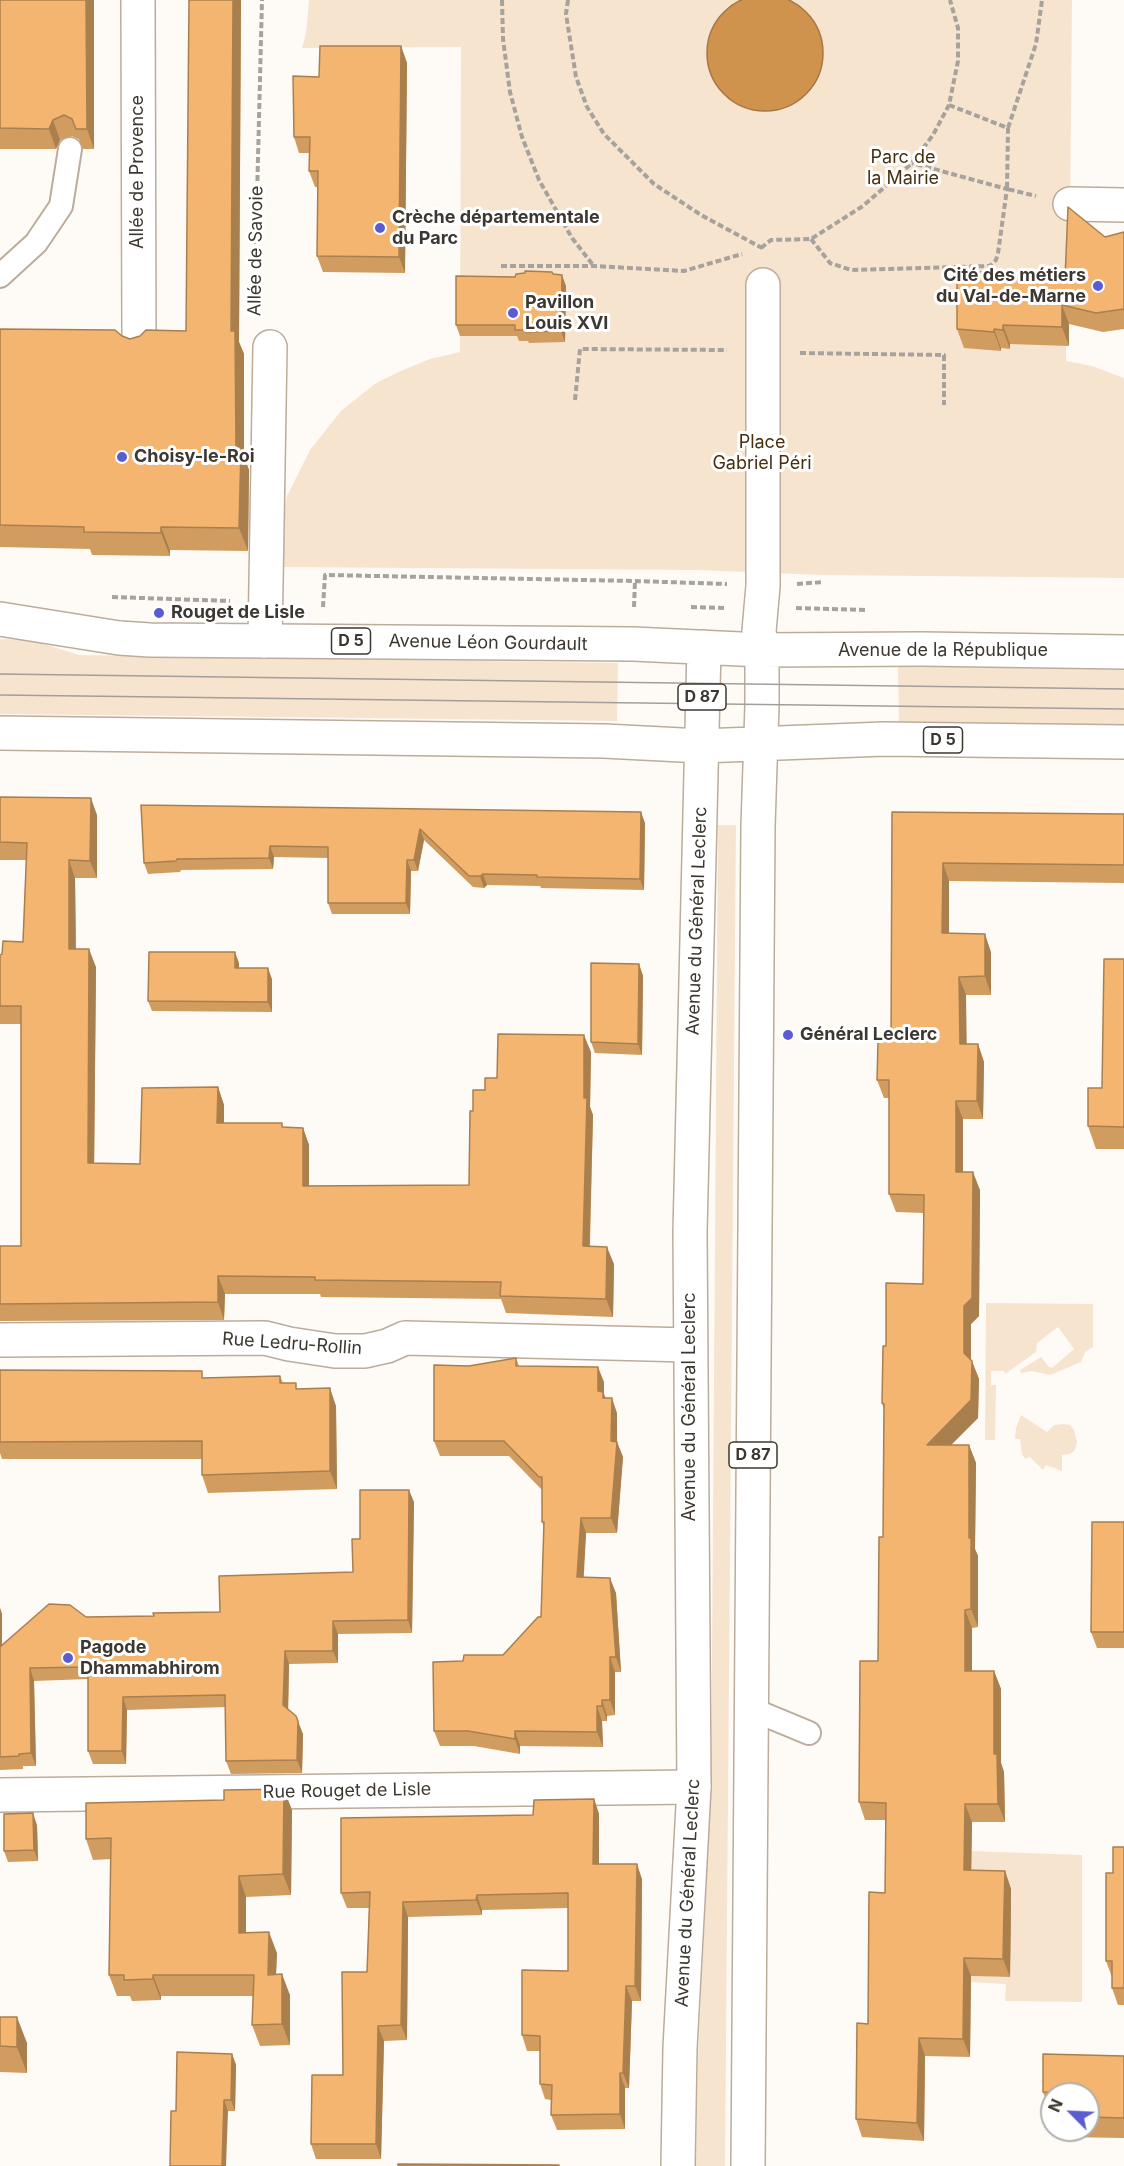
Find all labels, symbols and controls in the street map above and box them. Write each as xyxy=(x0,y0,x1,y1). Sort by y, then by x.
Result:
street label: Allée de Provence xyxy=(127,95,149,249)
park label: Parc de la Mairie xyxy=(867,147,939,190)
street label: Allée de Savoie xyxy=(244,186,268,316)
place label: Crèche départementale du Parc xyxy=(392,207,600,250)
marker: Crèche départementale du Parc xyxy=(373,221,387,235)
place label: Cité des métiers du Val-de-Marne xyxy=(936,265,1086,308)
marker: Cité des métiers du Val-de-Marne xyxy=(1091,279,1105,293)
place label: Pavillon Louis XVI xyxy=(525,292,608,334)
marker: Pavillon Louis XVI xyxy=(506,306,520,320)
park label: Place Gabriel Péri xyxy=(712,432,812,474)
place label: Choisy-le-Roi xyxy=(134,446,255,468)
marker: Choisy-le-Roi xyxy=(115,450,129,464)
place label: Rouget de Lisle xyxy=(171,602,305,624)
marker: Rouget de Lisle xyxy=(152,606,166,620)
road number: D 5 xyxy=(332,628,370,654)
street label: Avenue Léon Gourdault xyxy=(388,630,588,656)
street label: Avenue de la République xyxy=(838,640,1048,662)
road number: D 87 xyxy=(678,684,726,710)
road number: D 5 xyxy=(924,727,962,753)
street label: Avenue du Général Leclerc xyxy=(682,806,712,1036)
place label: Général Leclerc xyxy=(800,1024,937,1046)
marker: Général Leclerc xyxy=(781,1028,795,1042)
street label: Avenue du Général Leclerc xyxy=(679,1293,701,1521)
street label: Rue Ledru-Rollin xyxy=(221,1328,363,1360)
road number: D 87 xyxy=(729,1442,777,1468)
place label: Pagode Dhammabhirom xyxy=(80,1637,220,1680)
marker: Pagode Dhammabhirom xyxy=(61,1651,75,1665)
street label: Avenue du Général Leclerc xyxy=(671,1778,705,2008)
street label: Rue Rouget de Lisle xyxy=(263,1779,431,1803)
north arrow xyxy=(1040,2082,1100,2142)
text: N xyxy=(1044,2096,1067,2115)

